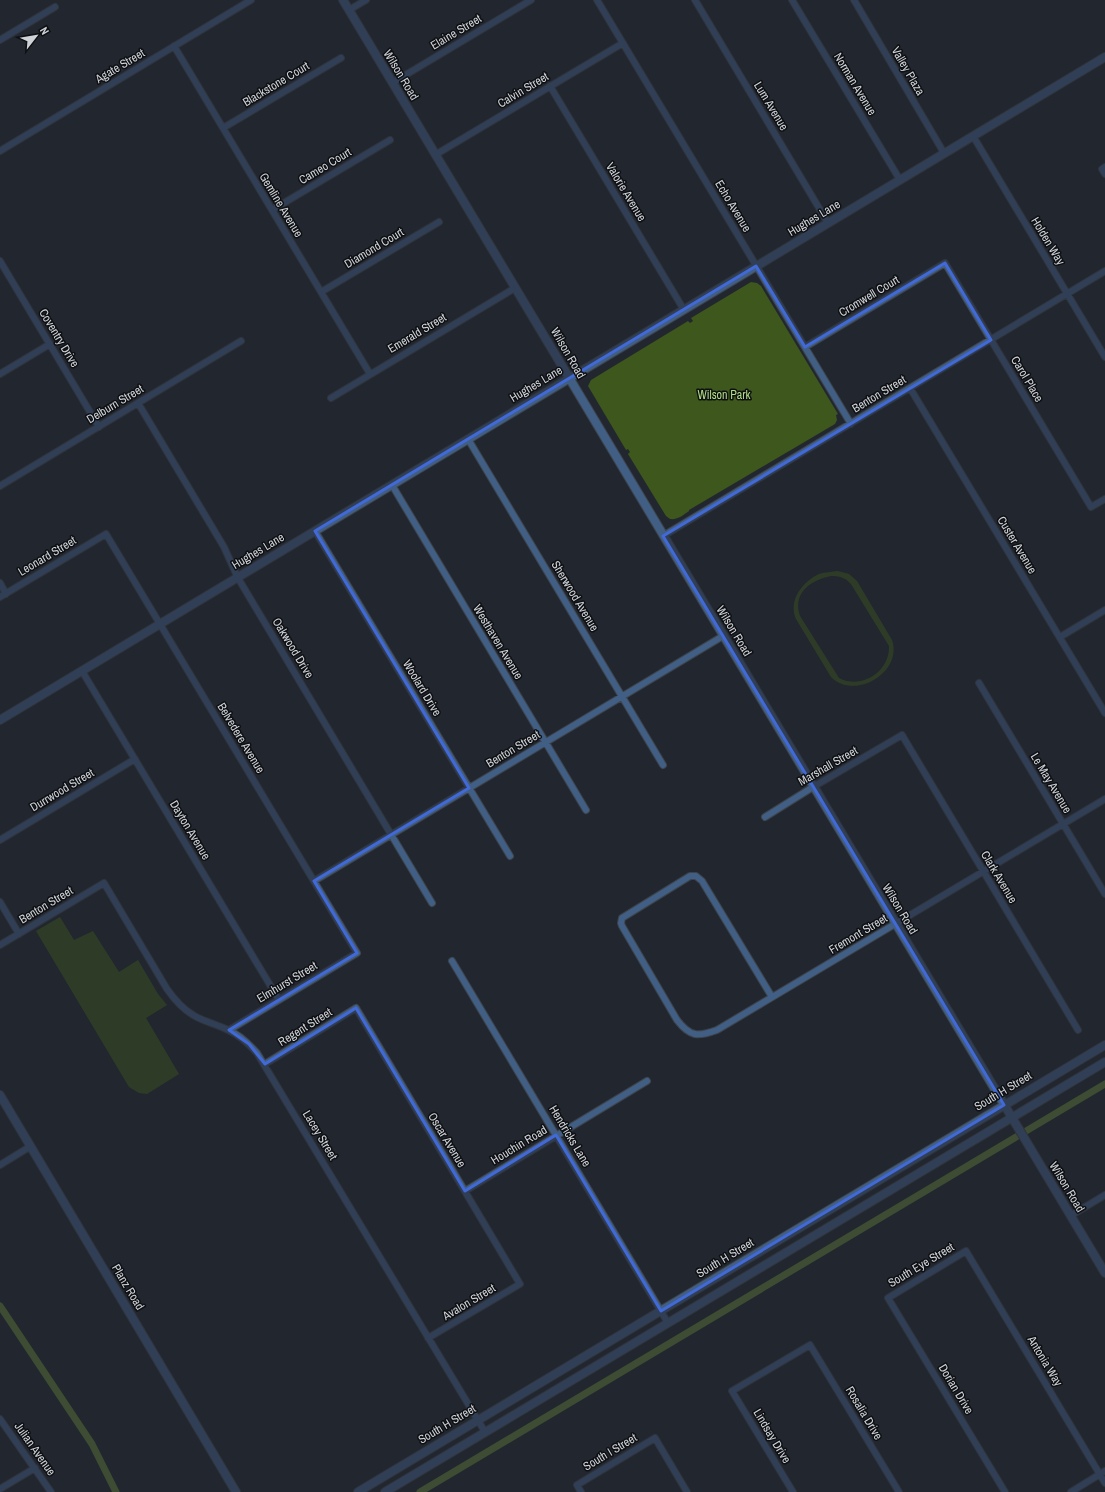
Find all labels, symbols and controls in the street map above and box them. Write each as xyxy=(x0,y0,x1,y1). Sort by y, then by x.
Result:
street label: Elaine Street xyxy=(427,10,485,54)
north arrow xyxy=(16,16,56,56)
text: N xyxy=(37,24,52,37)
street label: Valley Plaza xyxy=(888,44,929,99)
street label: Agate Street xyxy=(92,45,148,87)
street label: Wilson Road xyxy=(380,47,422,103)
street label: Norman Avenue xyxy=(830,50,880,118)
street label: Blackstone Court xyxy=(240,58,312,110)
street label: Calvin Street xyxy=(494,68,552,112)
street label: Lum Avenue xyxy=(750,79,792,133)
street label: Cameo Court xyxy=(296,144,354,188)
street label: Valorie Avenue xyxy=(602,160,650,224)
street label: Gemline Avenue xyxy=(255,170,307,240)
street label: Echo Avenue xyxy=(711,177,755,235)
street label: Hughes Lane xyxy=(785,196,843,240)
street label: Holden Way xyxy=(1027,214,1069,268)
street label: Diamond Court xyxy=(341,224,407,272)
street label: Cromwell Court xyxy=(836,272,902,320)
street label: Coventry Drive xyxy=(35,306,83,370)
street label: Emerald Street xyxy=(385,309,449,357)
street label: Wilson Road xyxy=(547,325,589,381)
street label: Carol Place xyxy=(1007,353,1047,405)
street label: Hughes Lane xyxy=(507,362,565,406)
street label: Benton Street xyxy=(849,372,909,416)
street label: Delburn Street xyxy=(84,381,147,427)
park label: Wilson Park xyxy=(697,387,751,403)
street label: Custer Avenue xyxy=(994,513,1040,577)
street label: Hughes Lane xyxy=(229,529,287,573)
street label: Leonard Street xyxy=(15,532,79,580)
street label: Sherwood Avenue xyxy=(548,558,602,634)
street label: Westhaven Avenue xyxy=(469,602,527,682)
street label: Wilson Road xyxy=(713,603,755,659)
street label: Oakwood Drive xyxy=(269,615,317,681)
street label: Woolard Drive xyxy=(399,657,445,719)
street label: Belvedere Avenue xyxy=(214,700,268,776)
street label: Benton Street xyxy=(483,727,543,771)
street label: Marshall Street xyxy=(795,742,861,789)
street label: Le May Avenue xyxy=(1027,750,1075,816)
street label: Durrwood Street xyxy=(27,765,97,815)
street label: Dayton Avenue xyxy=(166,797,214,863)
street label: Clark Avenue xyxy=(977,848,1021,906)
street label: Wilson Road xyxy=(879,881,921,937)
street label: Benton Street xyxy=(16,883,76,927)
street label: Fremont Street xyxy=(826,910,890,958)
street label: Elmhurst Street xyxy=(254,958,320,1006)
street label: Regent Street xyxy=(275,1004,335,1050)
street label: South H Street xyxy=(971,1067,1035,1114)
street label: Hendricks Lane xyxy=(545,1102,595,1170)
street label: Lacey Street xyxy=(299,1107,341,1163)
street label: Oscar Avenue xyxy=(424,1109,470,1171)
street label: Houchin Road xyxy=(488,1122,550,1168)
street label: Wilson Road xyxy=(1046,1159,1088,1215)
street label: South H Street xyxy=(693,1234,757,1281)
street label: South Eye Street xyxy=(885,1239,957,1291)
street label: Planz Road xyxy=(108,1261,148,1313)
street label: Avalon Street xyxy=(439,1280,499,1325)
street label: Antonia Way xyxy=(1023,1332,1066,1389)
street label: Dorian Drive xyxy=(935,1361,977,1417)
street label: Rosalia Drive xyxy=(842,1383,886,1443)
street label: South H Street xyxy=(415,1400,479,1447)
street label: Lindsay Drive xyxy=(750,1406,794,1466)
street label: Julian Avenue xyxy=(11,1419,59,1479)
street label: South I Street xyxy=(580,1430,640,1474)

